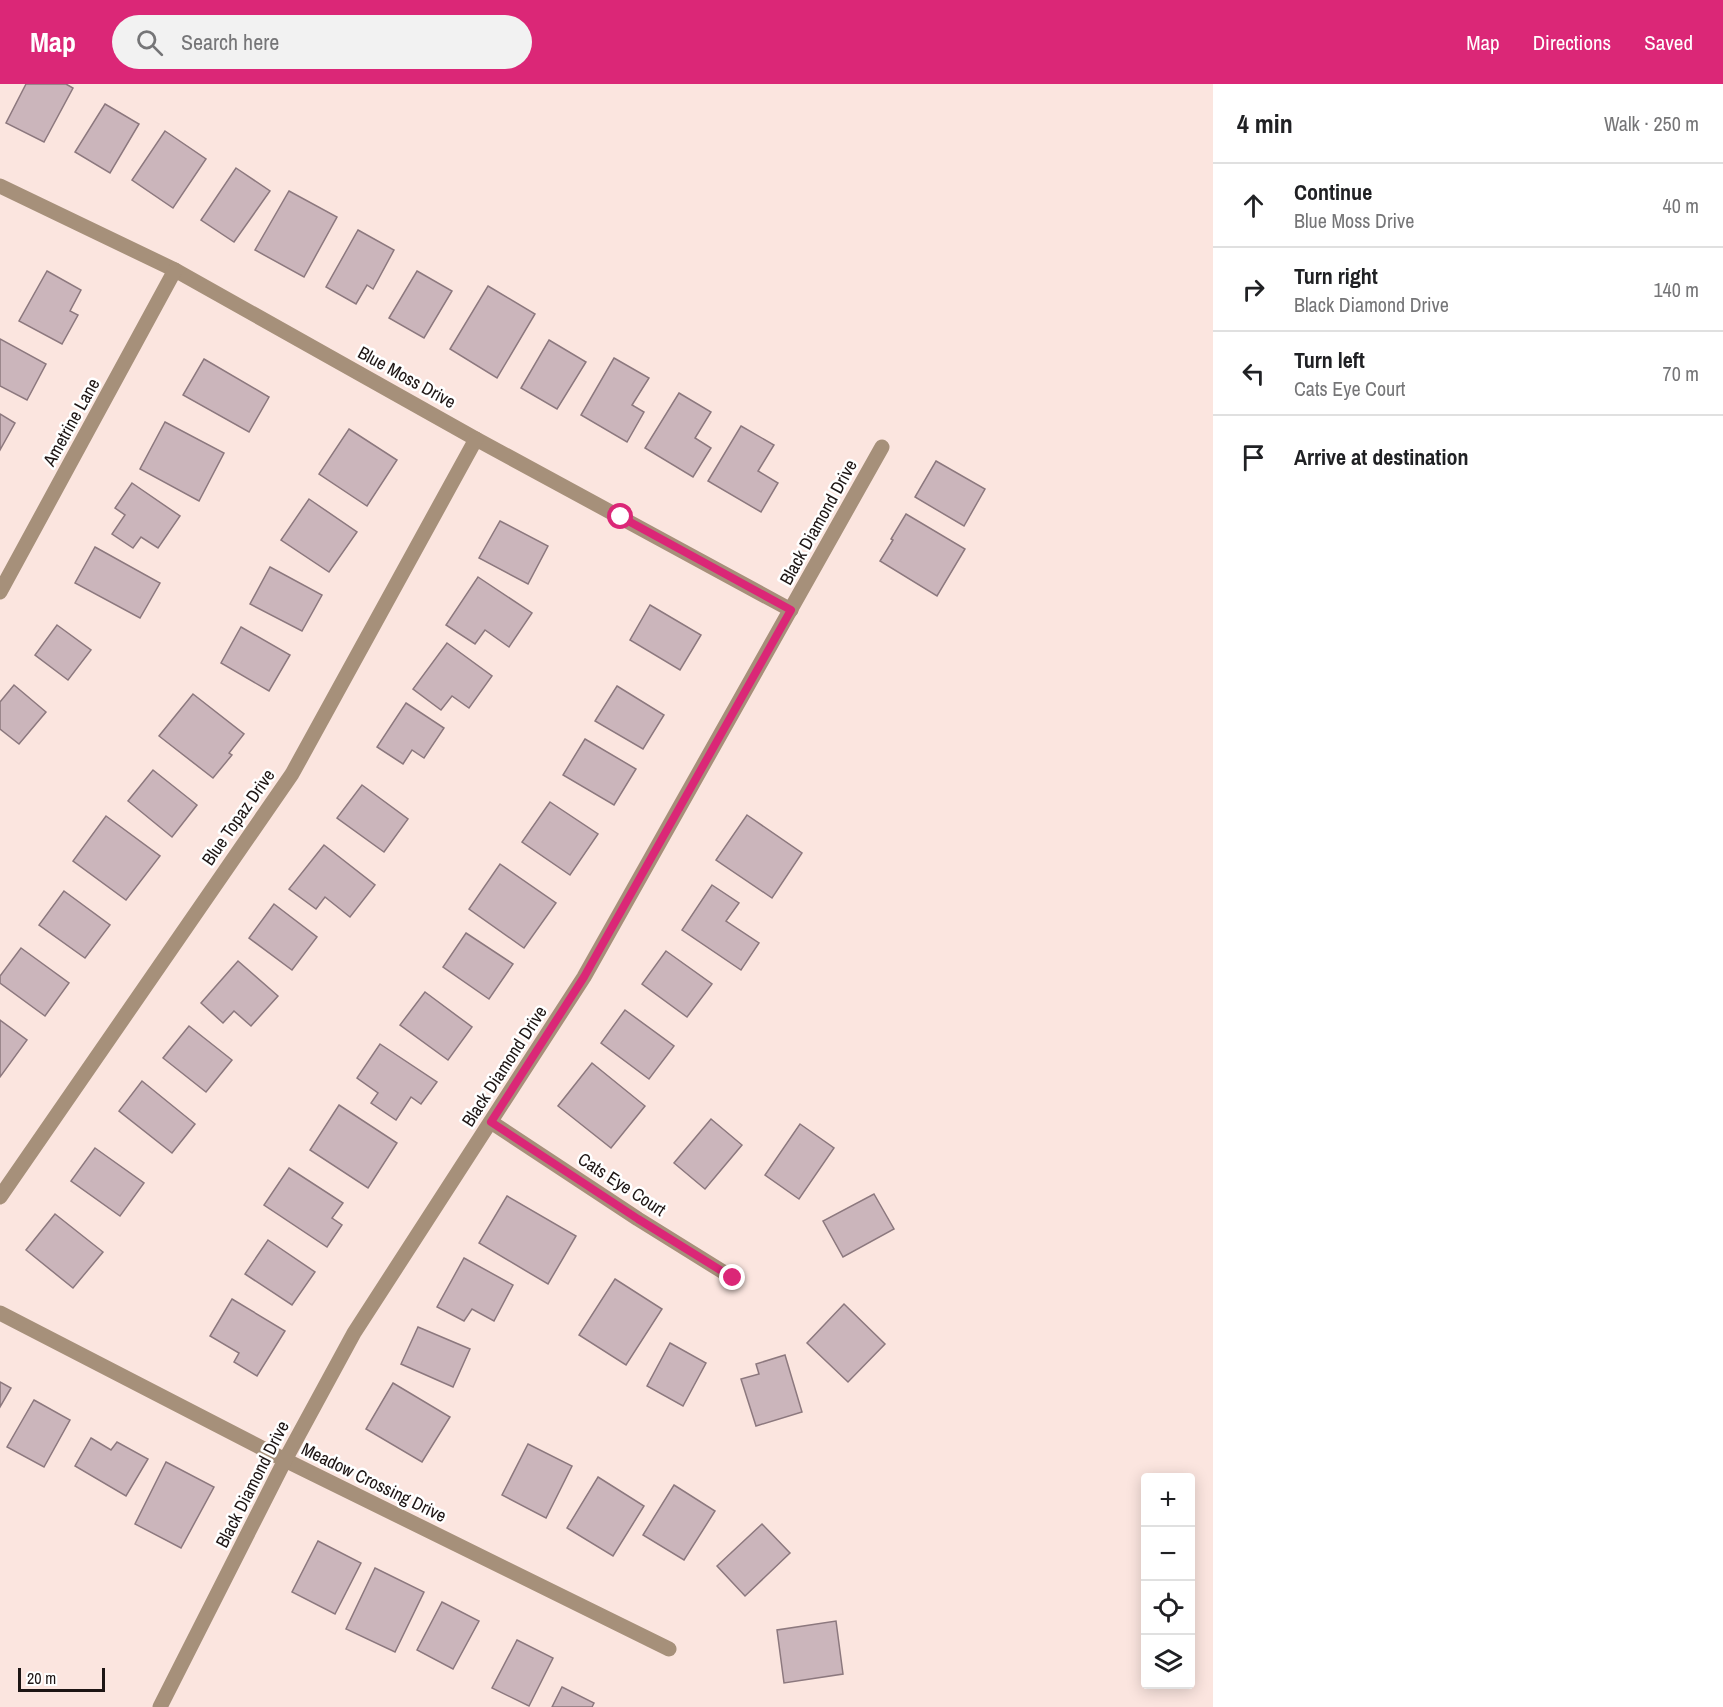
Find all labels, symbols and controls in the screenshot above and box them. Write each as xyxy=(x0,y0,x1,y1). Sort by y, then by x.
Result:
search box xyxy=(112,15,532,69)
text: Map xyxy=(30,23,76,61)
icon: search xyxy=(133,26,166,59)
text: Search here xyxy=(181,27,279,57)
text: Map xyxy=(1466,28,1500,57)
text: Directions xyxy=(1533,28,1611,57)
text: Saved xyxy=(1644,28,1693,57)
text: 4 min xyxy=(1237,106,1293,141)
text: Walk · 250 m xyxy=(1604,110,1699,137)
text: Continue xyxy=(1294,177,1372,207)
icon: ahead xyxy=(1237,189,1270,222)
text: 40 m xyxy=(1663,192,1699,219)
text: Blue Moss Drive xyxy=(1294,207,1414,234)
text: Turn right xyxy=(1294,261,1378,291)
icon: right xyxy=(1237,273,1270,306)
text: 140 m xyxy=(1653,276,1699,303)
text: Black Diamond Drive xyxy=(1294,291,1449,318)
street label: Blue Moss Drive xyxy=(354,340,460,414)
text: Turn left xyxy=(1294,345,1365,375)
icon: left xyxy=(1237,357,1270,390)
text: 70 m xyxy=(1663,360,1699,387)
street label: Ametrine Lane xyxy=(36,374,105,471)
text: Cats Eye Court xyxy=(1294,375,1405,402)
icon: arrive xyxy=(1237,441,1270,474)
text: Arrive at destination xyxy=(1294,442,1468,472)
street label: Black Diamond Drive xyxy=(773,455,863,589)
route start xyxy=(607,503,633,529)
street label: Blue Topaz Drive xyxy=(196,764,280,870)
street label: Black Diamond Drive xyxy=(456,1001,552,1131)
street label: Cats Eye Court xyxy=(573,1146,671,1222)
route end xyxy=(719,1264,745,1290)
street label: Black Diamond Drive xyxy=(209,1416,295,1552)
street label: Meadow Crossing Drive xyxy=(297,1436,451,1528)
map controls xyxy=(1141,1473,1195,1689)
button: + xyxy=(1141,1473,1195,1527)
button: − xyxy=(1141,1527,1195,1581)
button: locate xyxy=(1141,1581,1195,1635)
button: layers xyxy=(1141,1635,1195,1689)
scale bar xyxy=(18,1665,105,1692)
text: 20 m xyxy=(27,1667,56,1689)

